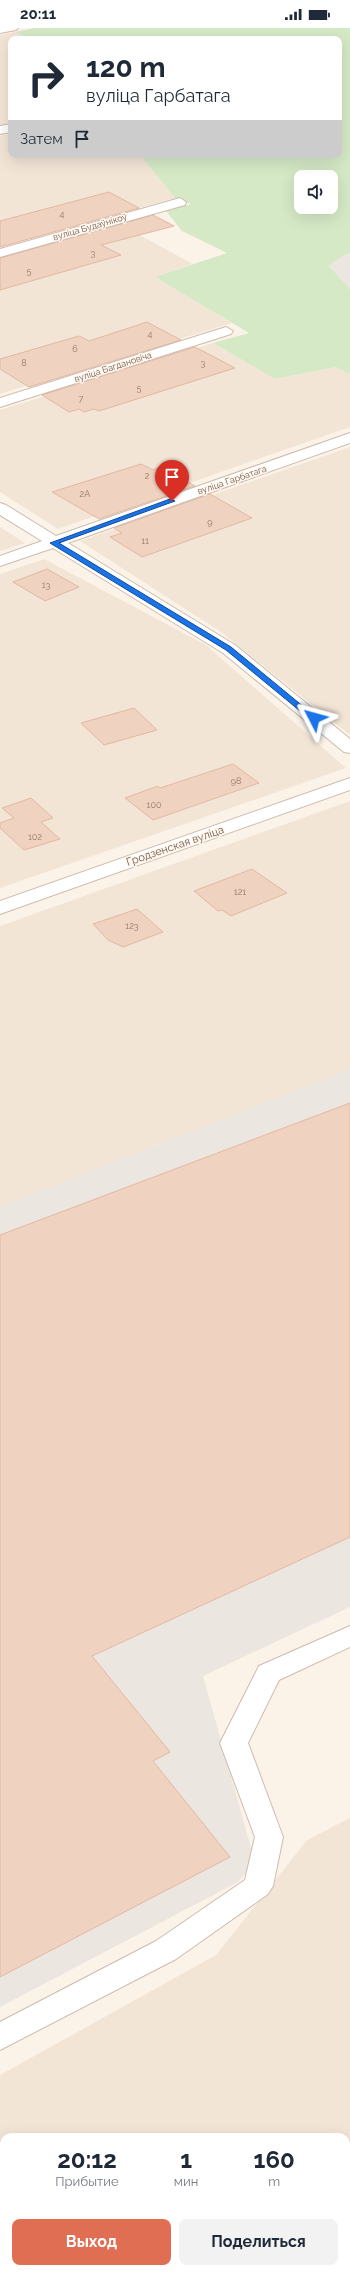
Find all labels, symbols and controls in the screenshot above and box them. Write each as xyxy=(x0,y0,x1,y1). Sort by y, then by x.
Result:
text: 20:11 xyxy=(20,5,56,23)
text: 120 m xyxy=(86,51,166,84)
icon: right xyxy=(20,52,72,104)
text: вуліца Гарбатага xyxy=(86,85,231,106)
icon: arrive xyxy=(71,128,93,150)
text: Затем xyxy=(20,130,63,148)
map controls xyxy=(294,170,338,214)
button: sound xyxy=(294,170,338,214)
house number: 4 xyxy=(60,209,65,219)
street label: вуліца Будаўнікоў xyxy=(52,212,128,242)
house number: 3 xyxy=(91,248,96,258)
house number: 5 xyxy=(27,266,32,276)
house number: 4 xyxy=(148,329,153,339)
house number: 6 xyxy=(72,344,78,354)
street label: вуліца Багдановіча xyxy=(73,350,153,384)
house number: 8 xyxy=(21,358,27,368)
house number: 3 xyxy=(201,358,206,368)
house number: 5 xyxy=(137,383,142,393)
house number: 7 xyxy=(79,394,84,404)
pin xyxy=(155,460,189,501)
street label: вуліца Гарбатага xyxy=(196,463,268,496)
icon: arrive xyxy=(161,466,183,488)
house number: 2 xyxy=(145,471,150,481)
house number: 2А xyxy=(80,489,90,499)
house number: 9 xyxy=(207,517,213,527)
house number: 11 xyxy=(141,536,149,546)
house number: 13 xyxy=(42,580,51,590)
position arrow xyxy=(293,697,335,739)
house number: 98 xyxy=(231,776,241,786)
house number: 100 xyxy=(147,800,162,810)
street label: Гродзенская вуліца xyxy=(124,823,226,869)
house number: 102 xyxy=(28,832,42,842)
house number: 121 xyxy=(234,887,246,897)
house number: 123 xyxy=(125,921,139,931)
text: 20:12 xyxy=(57,2145,117,2174)
text: 1 xyxy=(180,2145,192,2174)
text: 160 xyxy=(254,2145,295,2174)
text: Прибытие xyxy=(55,2174,119,2189)
text: мин xyxy=(174,2174,198,2189)
text: m xyxy=(268,2174,280,2189)
button: Выход xyxy=(12,2219,171,2265)
button: Поделиться xyxy=(179,2219,338,2265)

